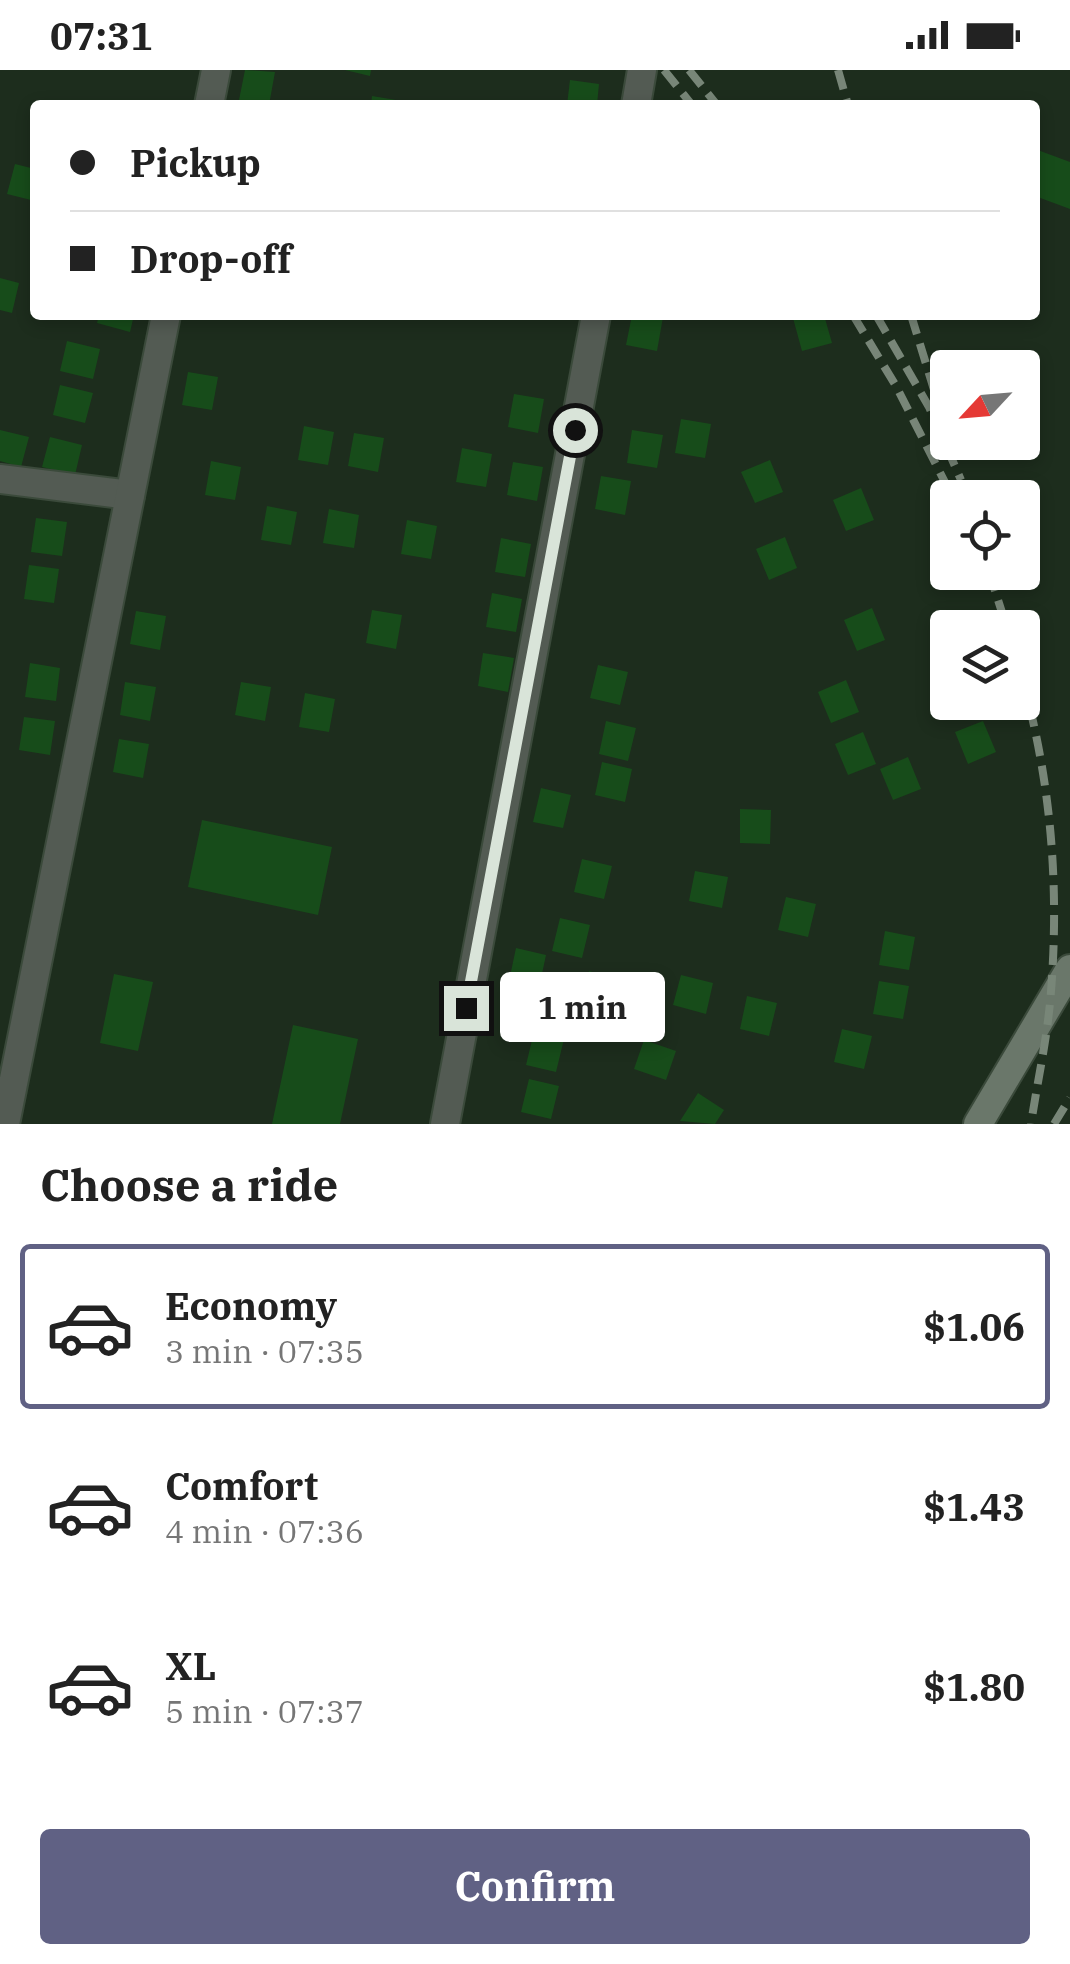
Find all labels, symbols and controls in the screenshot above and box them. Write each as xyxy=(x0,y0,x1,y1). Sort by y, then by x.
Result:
text: 07:31 xyxy=(50,11,153,60)
text: Pickup xyxy=(130,138,261,187)
text: Drop-off xyxy=(130,234,292,283)
north arrow xyxy=(930,350,1040,460)
map controls xyxy=(930,350,1040,720)
route start xyxy=(553,408,598,453)
button: locate xyxy=(930,480,1040,590)
button: layers xyxy=(930,610,1040,720)
callout: 1 min xyxy=(501,973,666,1043)
route end xyxy=(444,986,489,1031)
text: 1 min xyxy=(538,986,627,1028)
text: Choose a ride xyxy=(40,1155,338,1213)
text: Economy xyxy=(165,1281,337,1330)
icon: car xyxy=(45,1282,135,1372)
text: $1.06 xyxy=(923,1302,1025,1351)
text: 3 min · 07:35 xyxy=(165,1330,364,1372)
text: Comfort xyxy=(165,1461,318,1510)
icon: car xyxy=(45,1462,135,1552)
text: $1.43 xyxy=(923,1482,1025,1531)
text: 4 min · 07:36 xyxy=(165,1510,364,1552)
text: XL xyxy=(165,1641,216,1690)
icon: car xyxy=(45,1642,135,1732)
text: $1.80 xyxy=(923,1662,1025,1711)
text: 5 min · 07:37 xyxy=(165,1690,364,1732)
button: Confirm xyxy=(40,1829,1030,1944)

